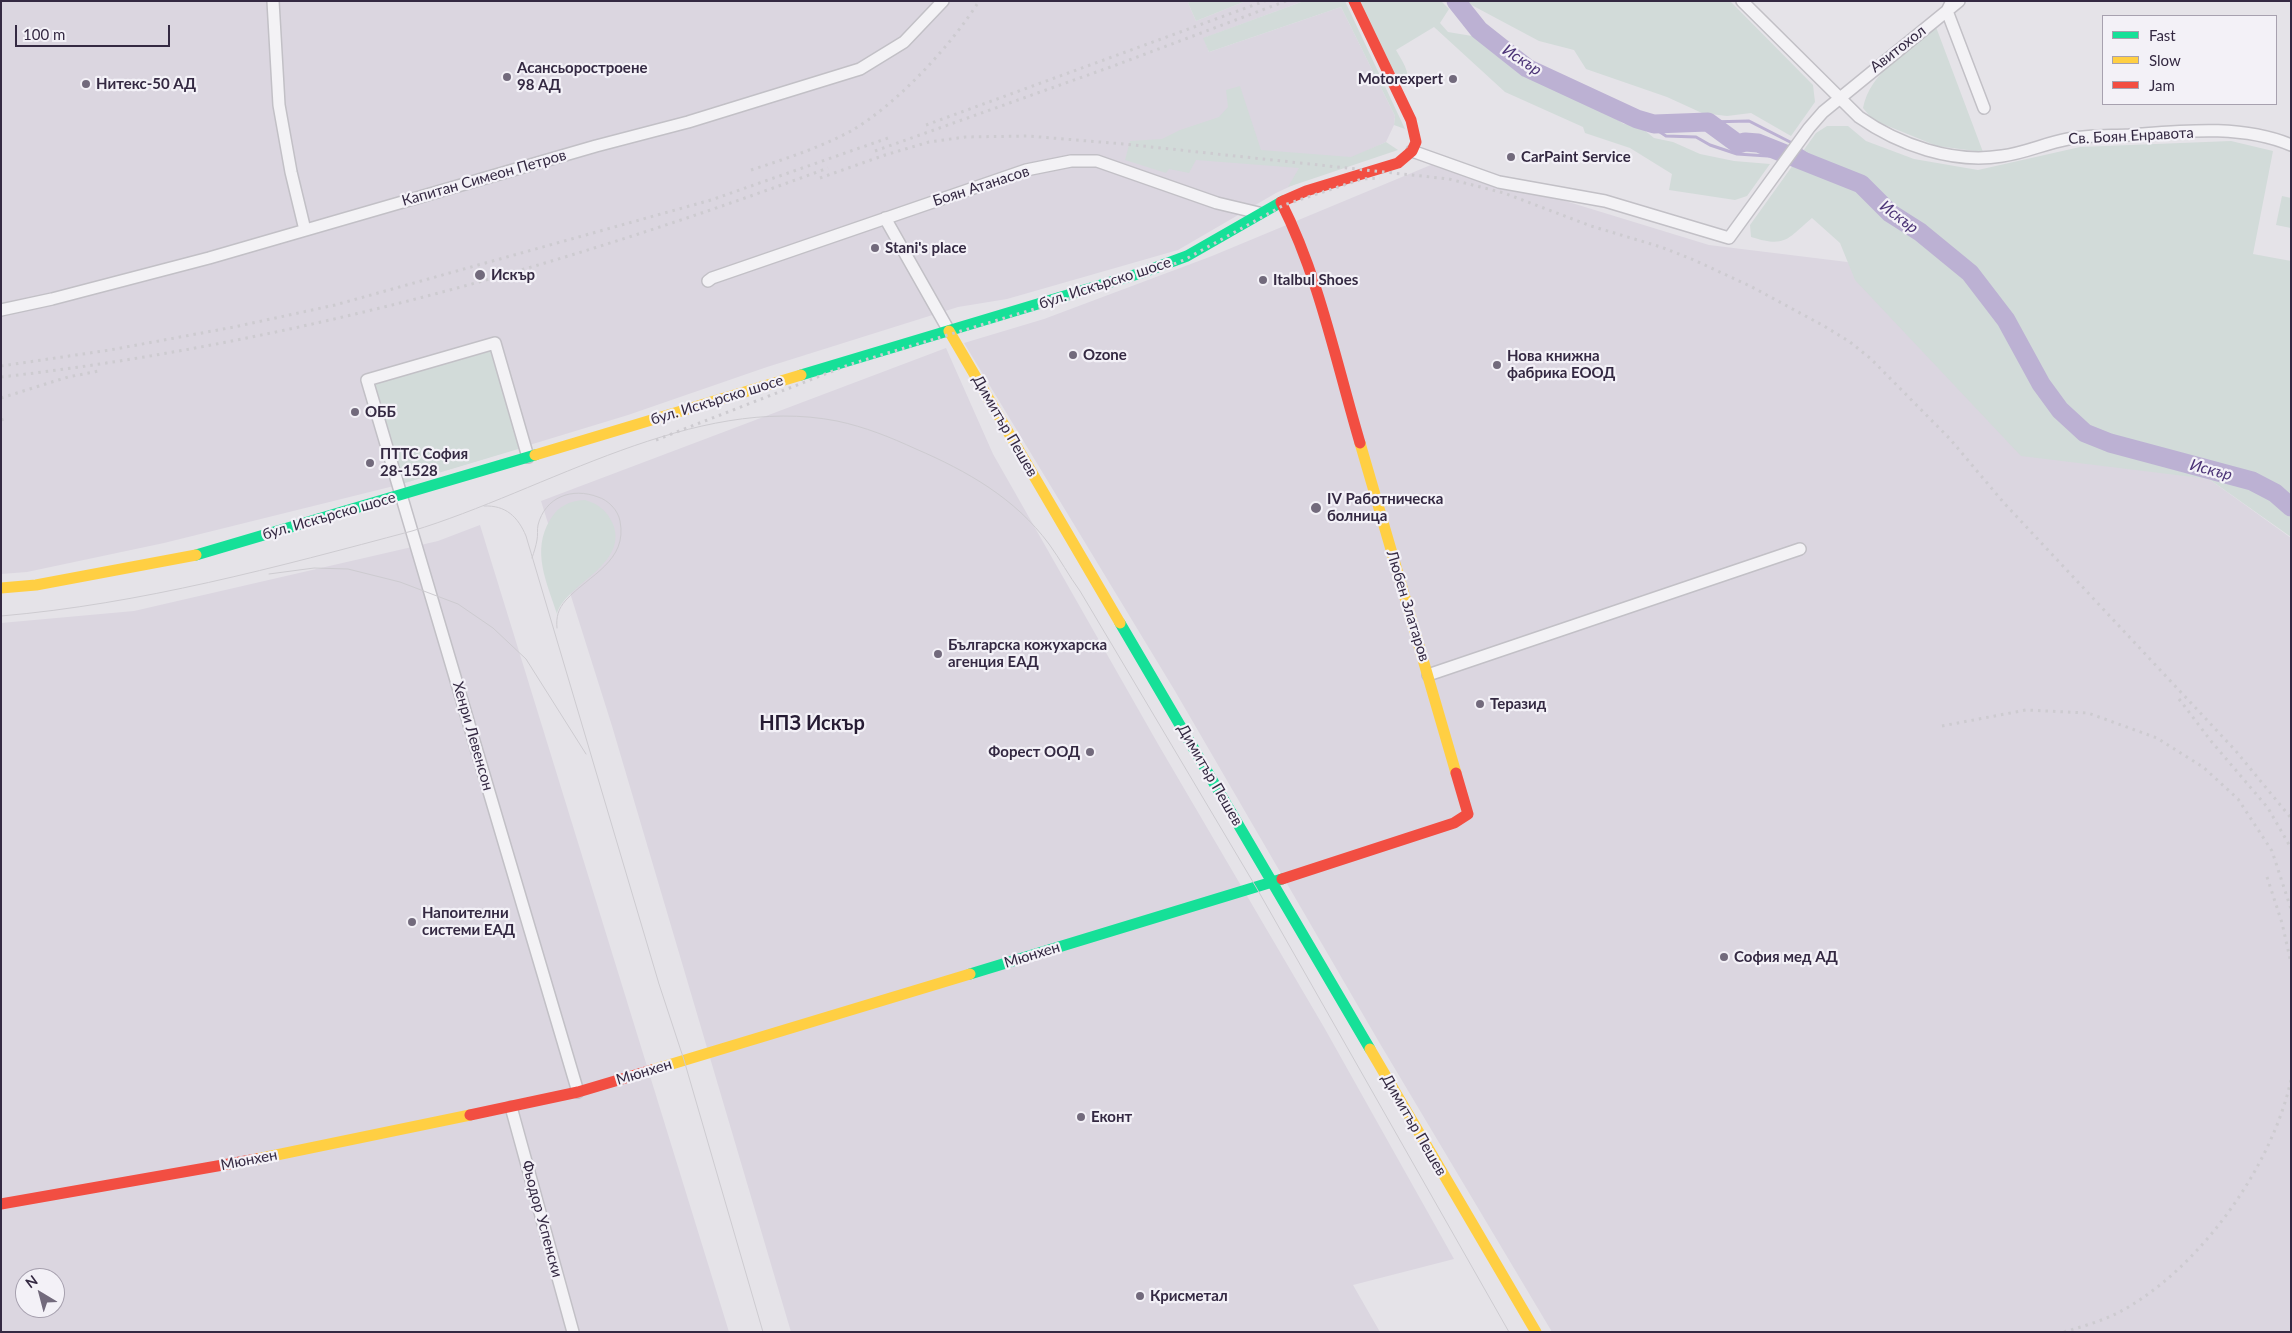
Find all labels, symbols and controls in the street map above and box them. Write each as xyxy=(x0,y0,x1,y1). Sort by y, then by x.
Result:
scale bar xyxy=(18,15,172,47)
legend xyxy=(2102,15,2277,105)
street label: Авитохол xyxy=(1867,22,1929,76)
text: 100 m xyxy=(23,25,65,43)
text: Fast xyxy=(2149,26,2176,44)
water label: Искър xyxy=(1499,40,1545,80)
text: Slow xyxy=(2149,51,2181,69)
place label: Асансьоростроене 98 АД xyxy=(517,59,647,94)
place label: Motorexpert xyxy=(1358,70,1443,88)
marker: Асансьоростроене 98 АД xyxy=(501,71,513,83)
marker: Motorexpert xyxy=(1447,73,1459,85)
place label: Нитекс-50 АД xyxy=(96,75,196,93)
text: Jam xyxy=(2149,76,2175,94)
marker: Нитекс-50 АД xyxy=(80,78,92,90)
street label: Св. Боян Енравота xyxy=(2068,124,2194,148)
street label: Капитан Симеон Петров xyxy=(400,146,568,210)
place label: CarPaint Service xyxy=(1521,148,1631,166)
marker: CarPaint Service xyxy=(1505,151,1517,163)
street label: Боян Атанасов xyxy=(930,162,1032,210)
water label: Искър xyxy=(1876,196,1922,238)
place label: Stani's place xyxy=(885,239,967,257)
marker: Stani's place xyxy=(869,242,881,254)
street label: бул. Искърско шосе xyxy=(1037,253,1173,313)
place label: Искър xyxy=(491,266,535,284)
marker: Искър xyxy=(473,268,487,282)
place label: Italbul Shoes xyxy=(1273,271,1358,289)
marker: Italbul Shoes xyxy=(1257,274,1269,286)
place label: Ozone xyxy=(1083,346,1127,364)
place label: Нова книжна фабрика ЕООД xyxy=(1507,347,1615,382)
marker: Ozone xyxy=(1067,349,1079,361)
marker: Нова книжна фабрика ЕООД xyxy=(1491,359,1503,371)
street label: бул. Искърско шосе xyxy=(649,371,785,429)
street label: Димитър Пешев xyxy=(969,372,1041,480)
place label: ОББ xyxy=(365,403,396,421)
marker: ОББ xyxy=(349,406,361,418)
place label: ПТТС София 28-1528 xyxy=(380,445,468,480)
water label: Искър xyxy=(2188,455,2234,485)
marker: ПТТС София 28-1528 xyxy=(364,457,376,469)
street label: бул. Искърско шосе xyxy=(260,488,398,544)
place label: IV Работническа болница xyxy=(1327,490,1443,525)
marker: IV Работническа болница xyxy=(1309,501,1323,515)
street label: Любен Златаров xyxy=(1383,548,1433,664)
place label: Българска кожухарска агенция ЕАД xyxy=(948,636,1107,671)
marker: Българска кожухарска агенция ЕАД xyxy=(932,648,944,660)
street label: Хенри Левенсон xyxy=(449,679,497,793)
place label: Теразид xyxy=(1490,695,1546,713)
marker: Теразид xyxy=(1474,698,1486,710)
district label: НПЗ Искър xyxy=(759,712,865,736)
street label: Димитър Пешев xyxy=(1174,721,1246,829)
place label: Форест ООД xyxy=(988,743,1080,761)
marker: Форест ООД xyxy=(1084,746,1096,758)
place label: Напоителни системи ЕАД xyxy=(422,904,515,939)
marker: Напоителни системи ЕАД xyxy=(406,916,418,928)
street label: Мюнхен xyxy=(1002,938,1062,972)
place label: София мед АД xyxy=(1734,948,1838,966)
marker: София мед АД xyxy=(1718,951,1730,963)
street label: Мюнхен xyxy=(614,1055,674,1089)
street label: Димитър Пешев xyxy=(1378,1071,1450,1179)
place label: Еконт xyxy=(1091,1108,1132,1126)
marker: Еконт xyxy=(1075,1111,1087,1123)
street label: Мюнхен xyxy=(219,1146,279,1174)
street label: Фьодор Успенски xyxy=(518,1158,566,1280)
north arrow xyxy=(15,1268,65,1318)
text: N xyxy=(22,1271,41,1291)
place label: Крисметал xyxy=(1150,1287,1228,1305)
marker: Крисметал xyxy=(1134,1290,1146,1302)

